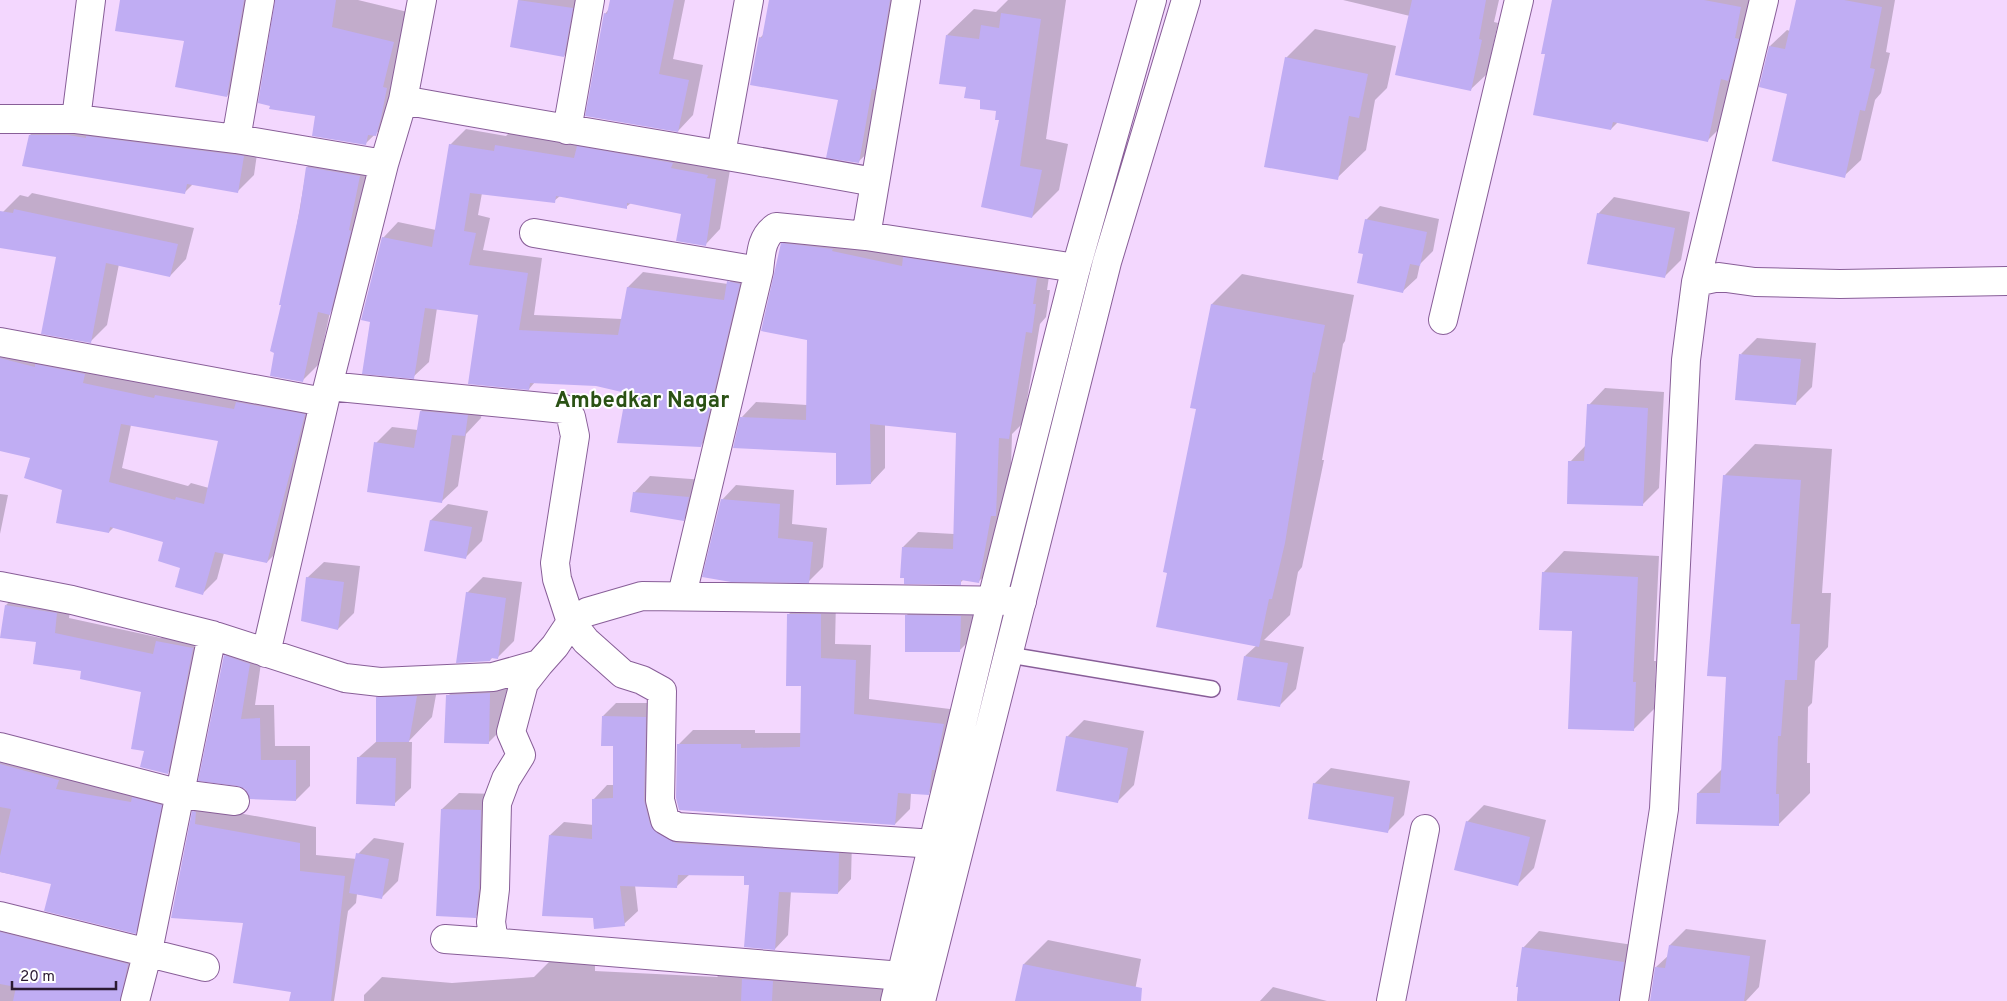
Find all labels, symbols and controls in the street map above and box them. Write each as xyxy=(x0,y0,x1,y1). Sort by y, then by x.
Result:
district label: Ambedkar Nagar xyxy=(555,388,729,415)
scale bar xyxy=(12,958,116,990)
text: 20 m xyxy=(20,968,55,987)

